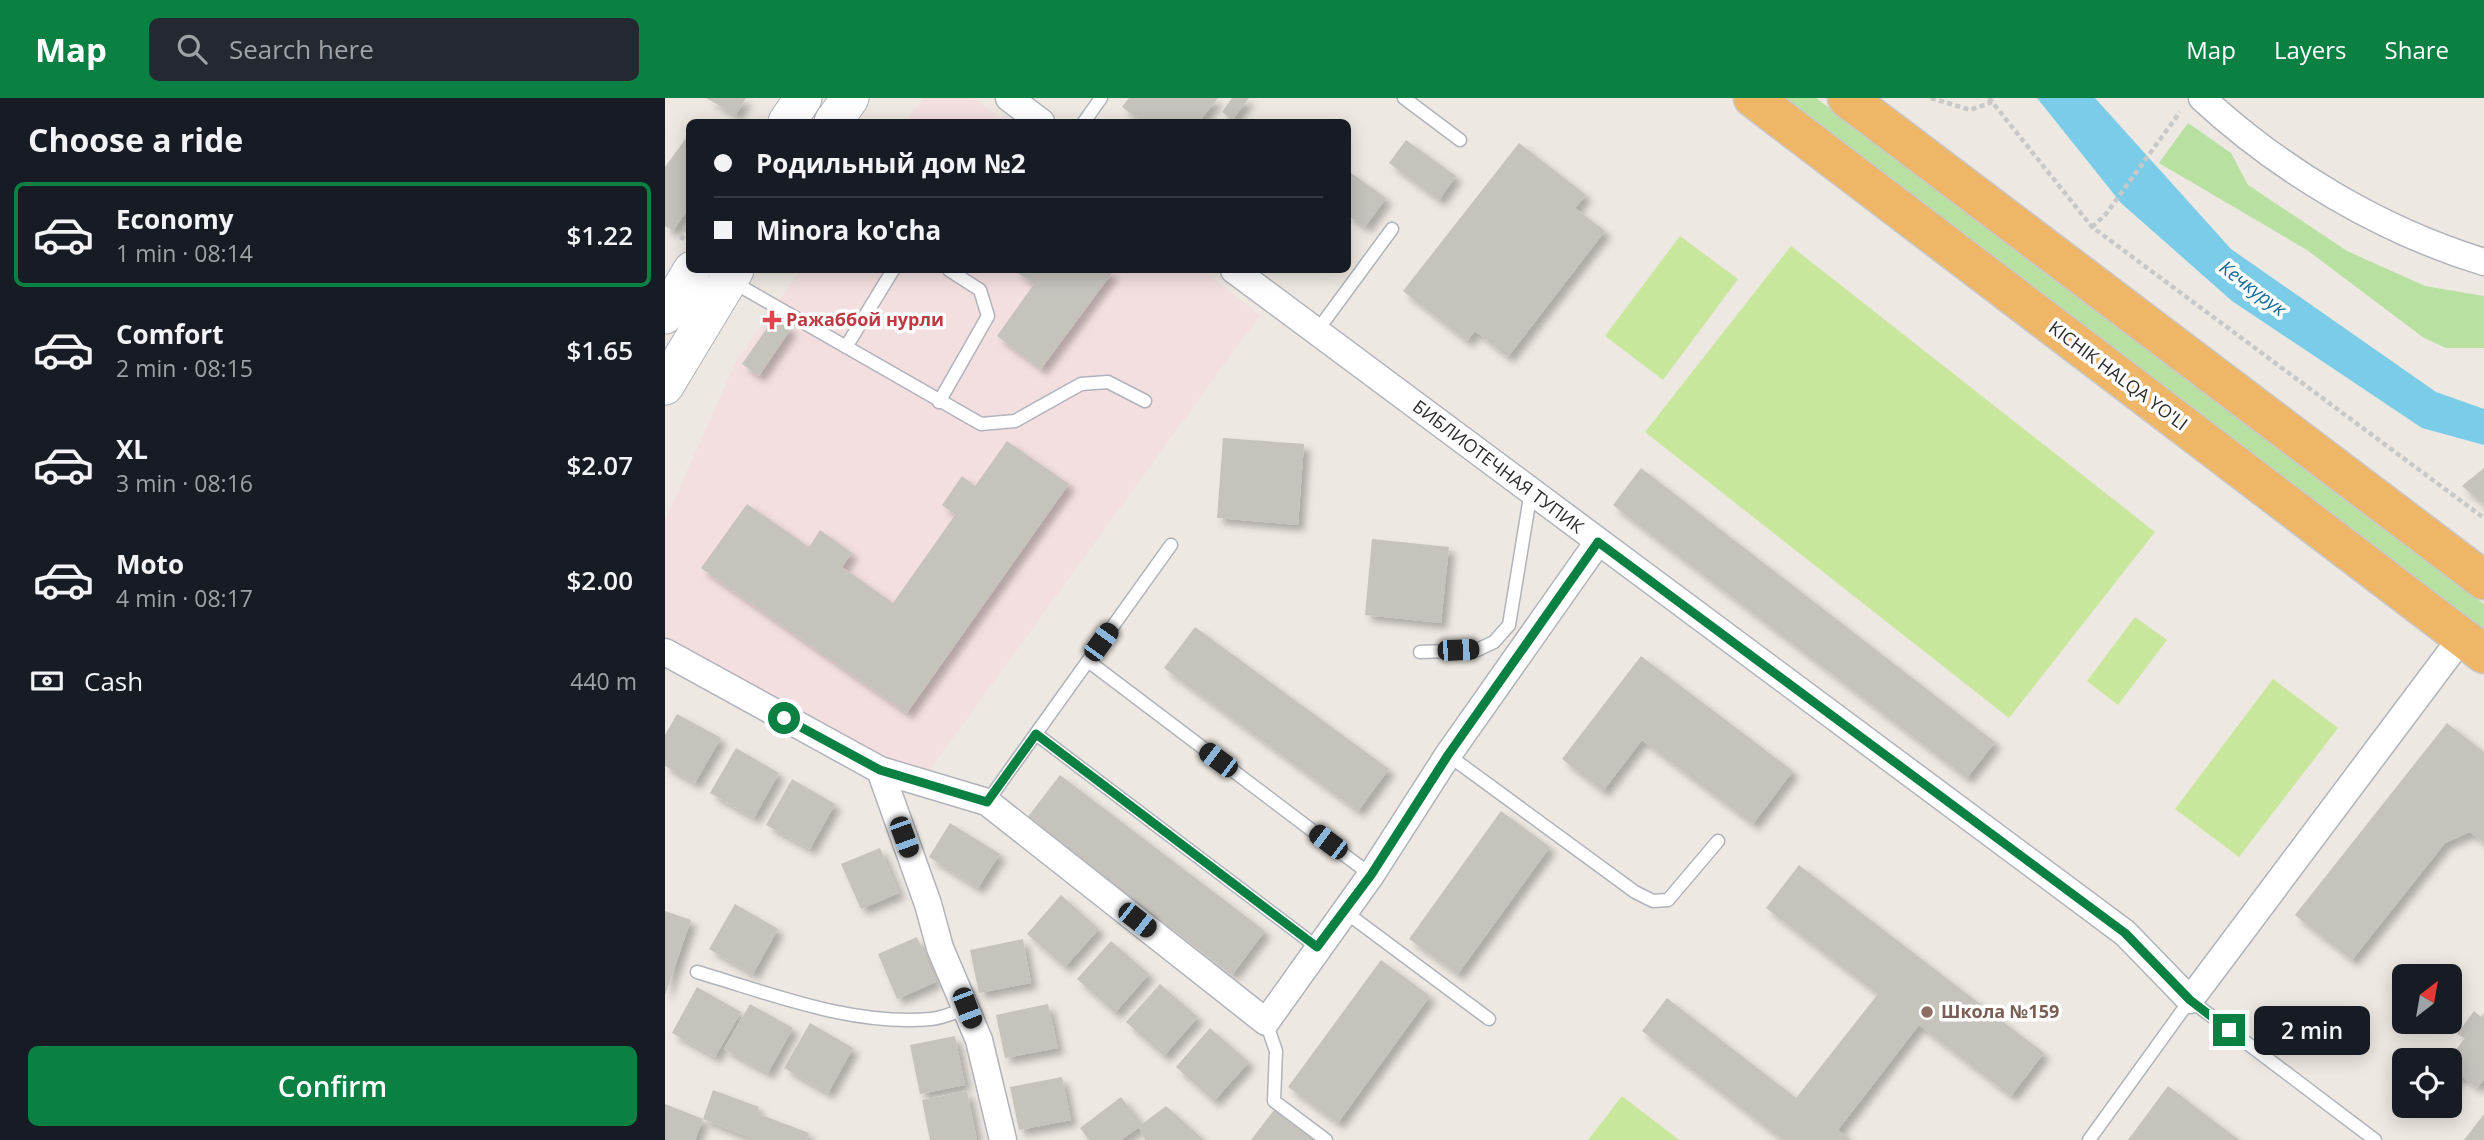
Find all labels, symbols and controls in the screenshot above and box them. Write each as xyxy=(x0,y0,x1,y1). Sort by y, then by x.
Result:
search box xyxy=(149,18,639,81)
text: Map xyxy=(35,27,107,72)
icon: search xyxy=(173,30,211,68)
text: Search here xyxy=(229,31,374,67)
text: Map xyxy=(2186,33,2236,66)
text: Layers xyxy=(2274,33,2347,66)
text: Share xyxy=(2385,33,2449,66)
text: Choose a ride xyxy=(28,118,243,161)
text: Родильный дом №2 xyxy=(756,145,1026,181)
text: Economy xyxy=(116,201,234,237)
icon: car xyxy=(32,203,95,266)
text: Minora ko'cha xyxy=(756,212,941,248)
text: $1.22 xyxy=(566,217,633,253)
text: 1 min · 08:14 xyxy=(116,237,253,269)
water label: Кечкурук xyxy=(2214,254,2292,322)
place label: Ражаббой нурли xyxy=(786,307,944,331)
marker: Ражаббой нурли xyxy=(764,312,780,328)
street label: KICHIK HALQA YO'LI xyxy=(2044,315,2193,435)
text: Comfort xyxy=(116,316,223,352)
icon: car xyxy=(32,318,95,381)
text: $1.65 xyxy=(566,332,633,368)
text: 2 min · 08:15 xyxy=(116,352,253,384)
street label: БИБЛИОТЕЧНАЯ ТУПИК xyxy=(1408,394,1589,538)
text: XL xyxy=(116,431,148,467)
icon: car xyxy=(32,433,95,496)
text: $2.07 xyxy=(566,447,633,483)
text: 3 min · 08:16 xyxy=(116,467,253,499)
text: Moto xyxy=(116,546,184,582)
icon: car xyxy=(32,548,95,611)
text: $2.00 xyxy=(566,562,633,598)
text: 4 min · 08:17 xyxy=(116,582,253,614)
car xyxy=(1081,619,1122,665)
car xyxy=(1437,639,1480,661)
icon: cash xyxy=(28,662,66,700)
text: Cash xyxy=(84,663,143,699)
text: 440 m xyxy=(570,665,637,697)
route start xyxy=(768,702,800,734)
car xyxy=(1195,739,1242,781)
car xyxy=(887,814,922,860)
car xyxy=(1305,821,1352,863)
car xyxy=(1114,899,1161,941)
north arrow xyxy=(2392,964,2462,1034)
map controls xyxy=(2392,964,2462,1118)
car xyxy=(950,985,985,1031)
place label: Школа №159 xyxy=(1941,999,2059,1023)
marker: Школа №159 xyxy=(1919,1004,1935,1020)
callout: 2 min xyxy=(2253,1006,2369,1054)
route end xyxy=(2213,1014,2245,1046)
text: 2 min xyxy=(2281,1014,2343,1046)
button: Confirm xyxy=(28,1046,637,1126)
button: locate xyxy=(2392,1048,2462,1118)

